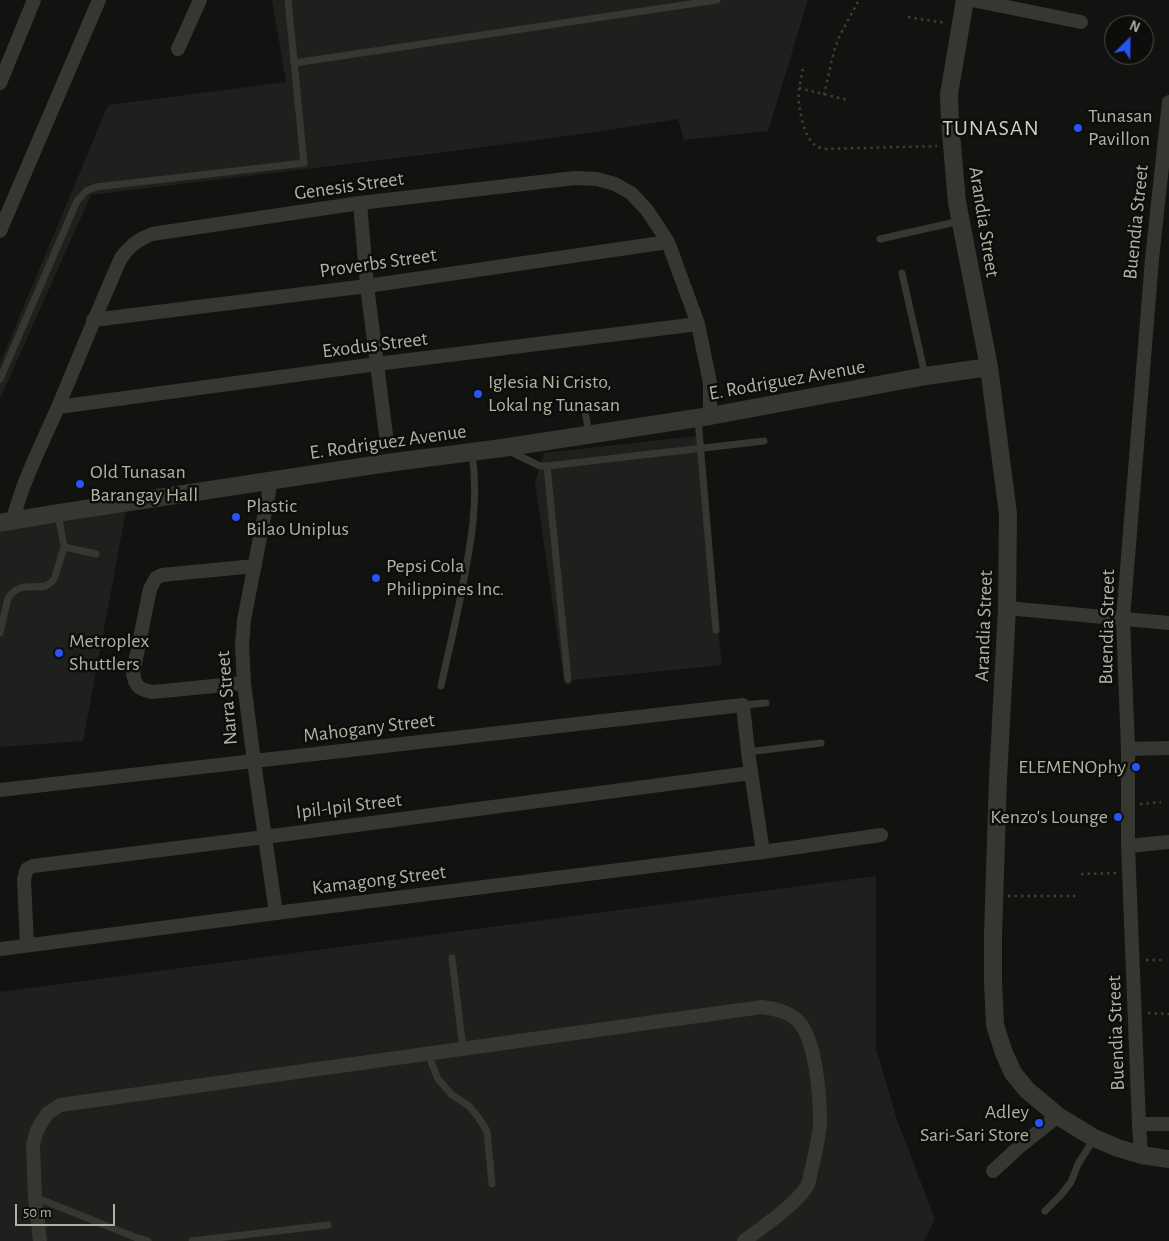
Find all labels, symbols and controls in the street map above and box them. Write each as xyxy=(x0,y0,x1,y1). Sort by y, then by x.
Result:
north arrow xyxy=(1104,15,1154,65)
text: N xyxy=(1127,19,1142,35)
place label: Tunasan Pavillon xyxy=(1088,104,1153,151)
district label: TUNASAN xyxy=(941,115,1041,141)
marker: Tunasan Pavillon xyxy=(1072,122,1084,134)
street label: Buendia Street xyxy=(1118,163,1154,281)
street label: Arandia Street xyxy=(963,165,1005,279)
street label: Genesis Street xyxy=(293,166,405,206)
street label: Proverbs Street xyxy=(318,243,438,283)
street label: Exodus Street xyxy=(321,327,429,363)
street label: E. Rodriguez Avenue xyxy=(707,354,867,406)
place label: Iglesia Ni Cristo, Lokal ng Tunasan xyxy=(488,370,620,417)
marker: Iglesia Ni Cristo, Lokal ng Tunasan xyxy=(472,388,484,400)
street label: E. Rodriguez Avenue xyxy=(308,419,468,465)
place label: Old Tunasan Barangay Hall xyxy=(90,460,198,507)
marker: Old Tunasan Barangay Hall xyxy=(74,478,86,490)
place label: Plastic Bilao Uniplus xyxy=(246,494,349,541)
marker: Plastic Bilao Uniplus xyxy=(230,511,242,523)
place label: Pepsi Cola Philippines Inc. xyxy=(386,554,504,601)
street label: Buendia Street xyxy=(1094,569,1120,685)
street label: Arandia Street xyxy=(970,570,998,682)
marker: Pepsi Cola Philippines Inc. xyxy=(370,572,382,584)
place label: Metroplex Shuttlers xyxy=(69,629,149,676)
marker: Metroplex Shuttlers xyxy=(53,647,65,659)
street label: Narra Street xyxy=(211,650,243,746)
street label: Mahogany Street xyxy=(302,708,436,748)
place label: ELEMENOphy xyxy=(1018,755,1126,779)
marker: ELEMENOphy xyxy=(1130,761,1142,773)
street label: Ipil-Ipil Street xyxy=(295,788,403,824)
place label: Kenzo's Lounge xyxy=(990,805,1108,829)
marker: Kenzo's Lounge xyxy=(1112,811,1124,823)
street label: Kamagong Street xyxy=(311,860,447,900)
street label: Buendia Street xyxy=(1102,975,1130,1091)
place label: Adley Sari-Sari Store xyxy=(920,1100,1029,1147)
marker: Adley Sari-Sari Store xyxy=(1033,1117,1045,1129)
scale bar xyxy=(18,1194,118,1226)
text: 50 m xyxy=(23,1205,52,1220)

